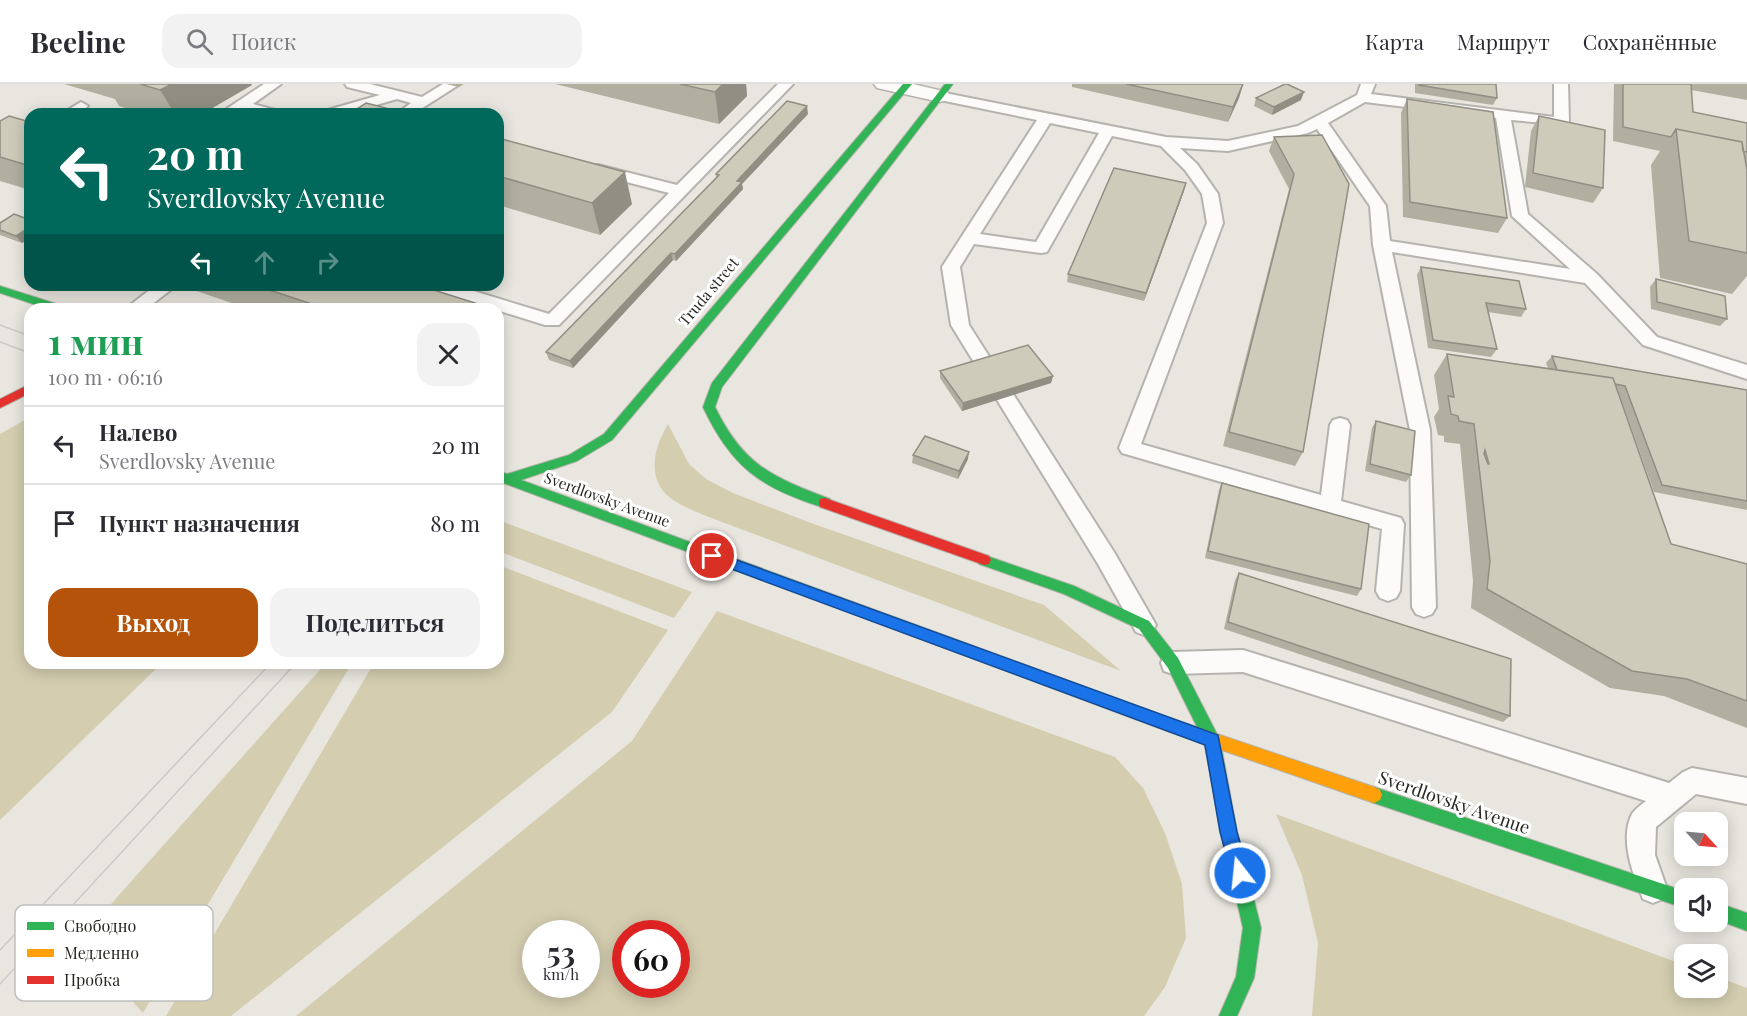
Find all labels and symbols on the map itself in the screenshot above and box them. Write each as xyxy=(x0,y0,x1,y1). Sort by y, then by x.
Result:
street label: Truda street xyxy=(674,252,743,330)
street label: Sverdlovsky Avenue xyxy=(542,467,673,531)
pin xyxy=(686,530,737,581)
street label: Sverdlovsky Avenue xyxy=(1375,765,1533,839)
north arrow xyxy=(1674,812,1728,866)
position arrow xyxy=(1208,841,1272,905)
legend xyxy=(15,905,213,1001)
text: Свободно xyxy=(64,915,136,936)
speed limit sign: 60 xyxy=(612,920,690,998)
text: Медленно xyxy=(64,942,139,963)
text: Пробка xyxy=(64,969,120,990)

